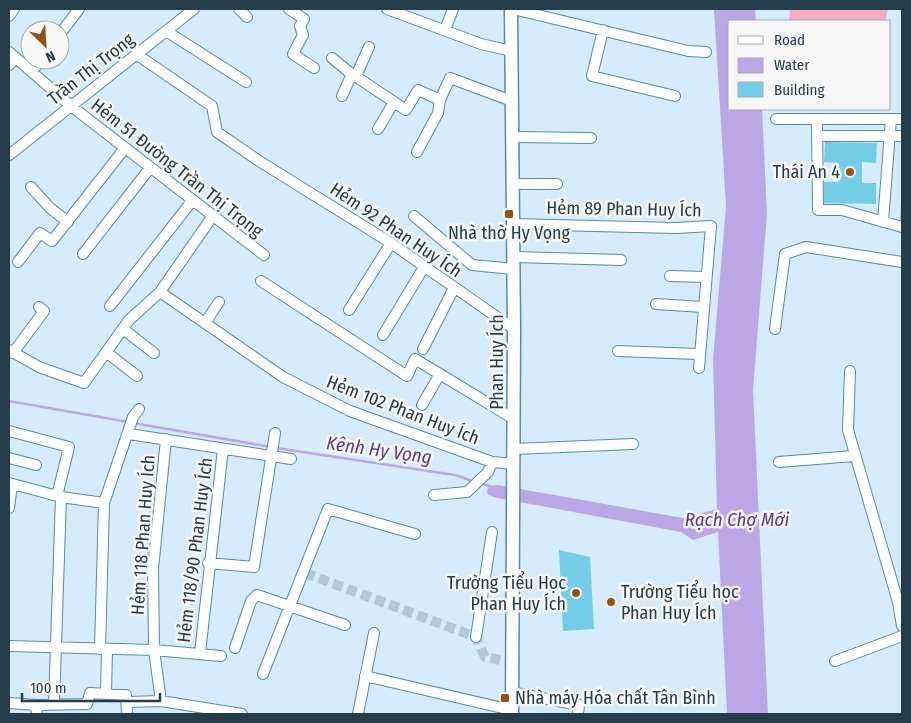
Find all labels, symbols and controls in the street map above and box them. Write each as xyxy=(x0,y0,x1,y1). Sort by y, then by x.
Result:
north arrow xyxy=(20,20,70,70)
legend xyxy=(728,20,891,110)
street label: Trần Thị Trọng xyxy=(43,28,139,110)
text: Road xyxy=(774,31,805,49)
text: N xyxy=(43,47,58,66)
text: Water xyxy=(774,56,810,74)
text: Building xyxy=(774,81,825,99)
street label: Hẻm 51 Đường Trần Thị Trọng xyxy=(87,94,268,242)
place label: Thái An 4 xyxy=(773,161,840,183)
marker: Thái An 4 xyxy=(844,166,856,178)
street label: Hẻm 92 Phan Huy Ích xyxy=(326,177,467,282)
street label: Hẻm 89 Phan Huy Ích xyxy=(546,196,702,221)
marker: Nhà thờ Hy Vọng xyxy=(503,208,515,220)
place label: Nhà thờ Hy Vọng xyxy=(448,222,571,244)
street label: Phan Huy Ích xyxy=(485,314,508,410)
street label: Hẻm 102 Phan Huy Ích xyxy=(324,370,483,449)
water label: Kênh Hy Vọng xyxy=(325,431,433,469)
street label: Hẻm 118 Phan Huy Ích xyxy=(125,454,160,616)
street label: Hẻm 118/90 Phan Huy Ích xyxy=(172,456,217,644)
water label: Rạch Chợ Mới xyxy=(685,508,790,531)
place label: Trường Tiểu Học Phan Huy Ích xyxy=(447,571,566,615)
place label: Trường Tiểu học Phan Huy Ích xyxy=(621,580,739,624)
marker: Trường Tiểu Học Phan Huy Ích xyxy=(570,587,582,599)
marker: Trường Tiểu học Phan Huy Ích xyxy=(605,596,617,608)
scale bar xyxy=(22,670,160,702)
text: 100 m xyxy=(30,679,67,697)
place label: Nhà máy Hóa chất Tân Bình xyxy=(515,687,716,709)
marker: Nhà máy Hóa chất Tân Bình xyxy=(499,692,511,704)

